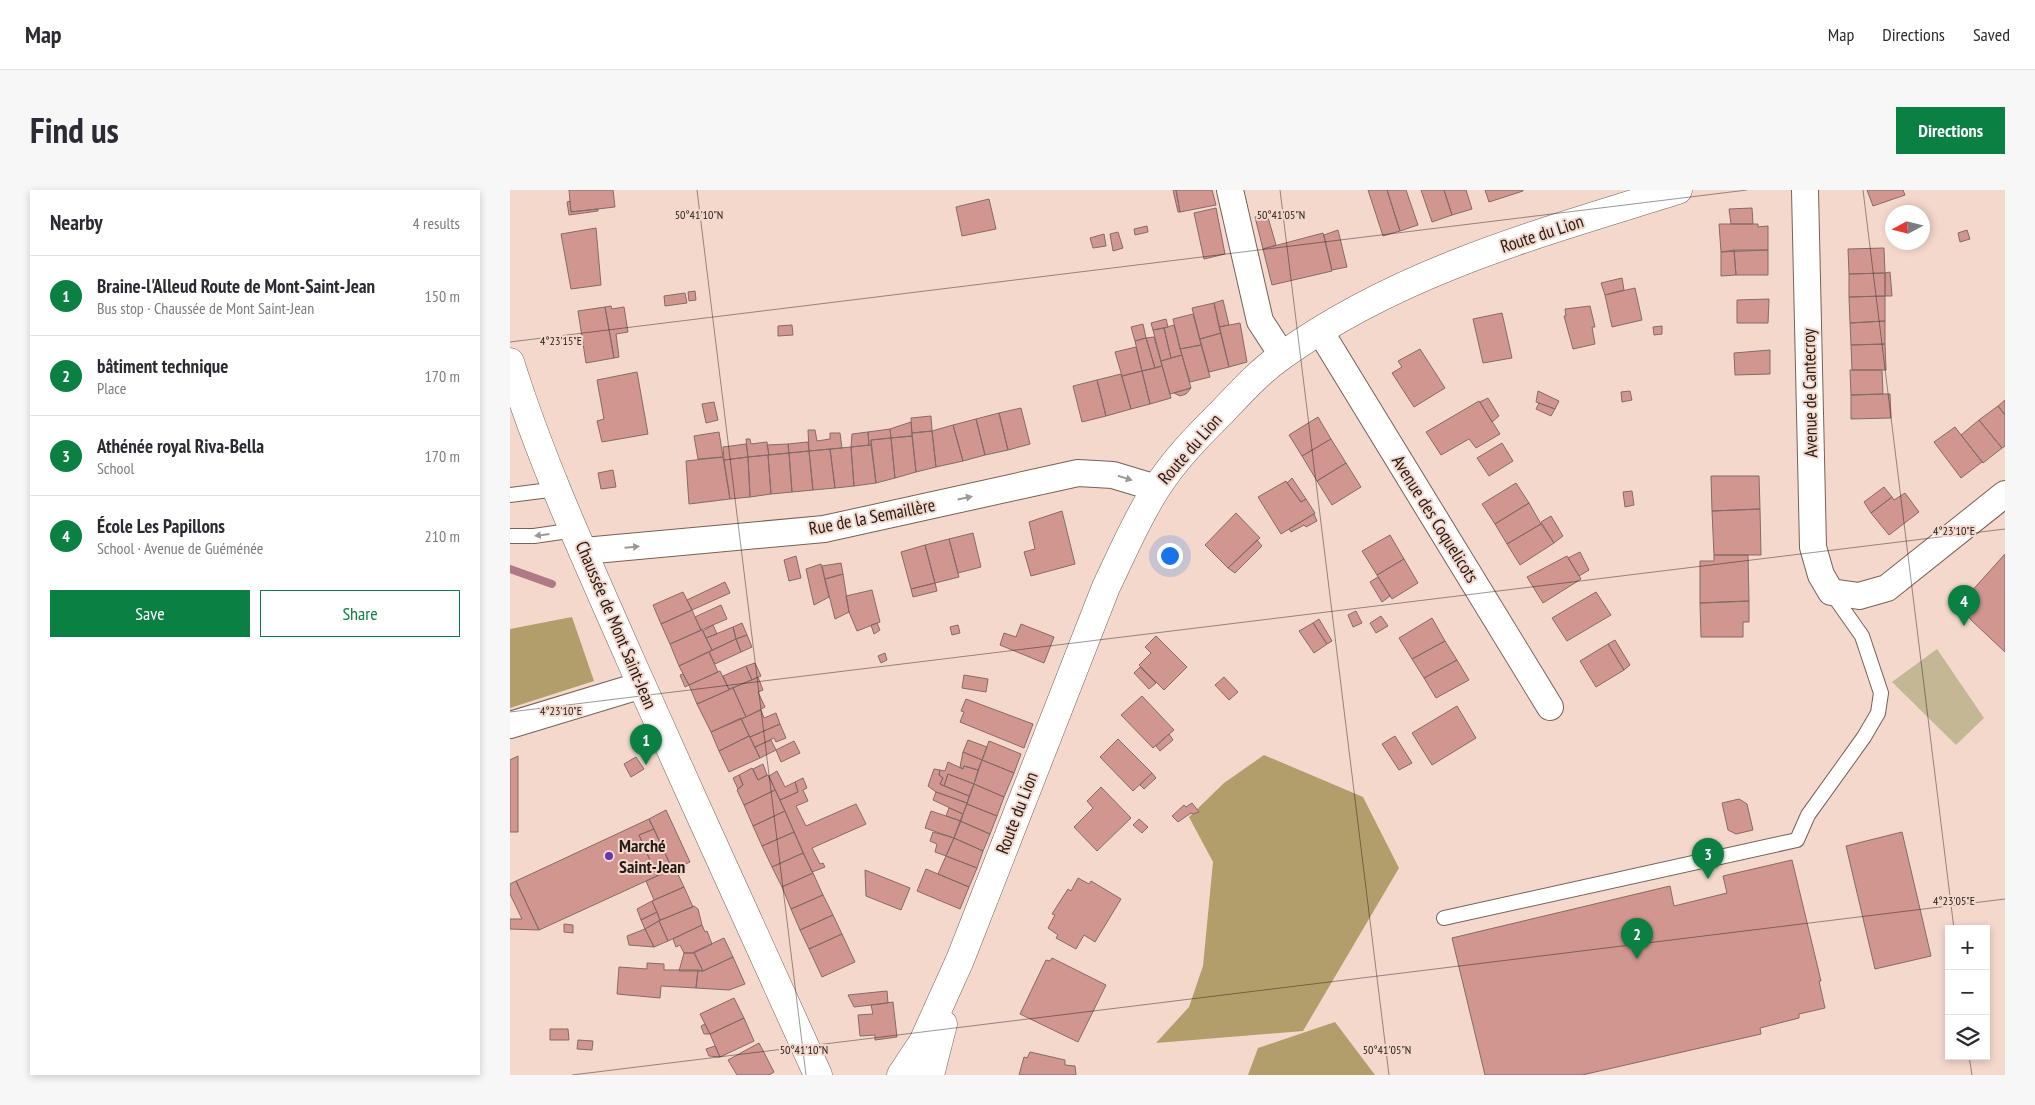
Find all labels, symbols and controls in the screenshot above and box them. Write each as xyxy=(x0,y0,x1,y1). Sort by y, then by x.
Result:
text: Map xyxy=(25,19,62,50)
text: Map xyxy=(1828,23,1854,46)
text: Directions xyxy=(1882,23,1945,46)
text: Saved xyxy=(1973,23,2010,46)
text: Find us xyxy=(30,107,119,153)
button: Directions xyxy=(1896,107,2005,154)
north arrow xyxy=(1885,205,1930,250)
text: 50°41'10"N xyxy=(675,207,723,222)
text: 50°41'05"N xyxy=(1257,207,1305,222)
text: Nearby xyxy=(50,209,103,236)
street label: Route du Lion xyxy=(1497,209,1586,258)
text: 4 results xyxy=(413,213,460,233)
text: Braine-l'Alleud Route de Mont-Saint-Jean xyxy=(97,274,375,298)
text: 1 xyxy=(62,286,70,306)
text: 150 m xyxy=(425,286,460,306)
text: Bus stop · Chaussée de Mont Saint-Jean xyxy=(97,298,314,318)
street label: Avenue de Cantecroy xyxy=(1797,328,1822,458)
text: 4°23'15"E xyxy=(540,333,582,348)
text: bâtiment technique xyxy=(97,354,228,378)
text: 2 xyxy=(62,366,70,386)
text: 170 m xyxy=(425,366,460,386)
text: Place xyxy=(97,378,126,398)
street label: Route du Lion xyxy=(1153,409,1227,489)
text: Athénée royal Riva-Bella xyxy=(97,434,264,458)
text: 3 xyxy=(62,446,70,466)
text: 170 m xyxy=(425,446,460,466)
street label: Avenue des Coquelicots xyxy=(1387,451,1484,587)
text: School xyxy=(97,458,134,478)
one-way arrow xyxy=(1117,475,1132,483)
street label: Rue de la Semaillère xyxy=(807,493,937,540)
one-way arrow xyxy=(958,494,973,502)
text: École Les Papillons xyxy=(97,514,225,538)
text: 4°23'10"E xyxy=(1933,523,1975,538)
text: 4 xyxy=(62,526,70,546)
text: 210 m xyxy=(425,526,460,546)
one-way arrow xyxy=(534,531,550,539)
street label: Chaussée de Mont Saint-Jean xyxy=(571,537,662,712)
text: School · Avenue de Guéménée xyxy=(97,538,263,558)
one-way arrow xyxy=(624,542,640,550)
your location xyxy=(1157,543,1183,569)
pin: 4 xyxy=(1948,585,1980,626)
button: Save xyxy=(50,590,250,637)
button: Share xyxy=(260,590,460,637)
text: 4°23'10"E xyxy=(540,703,582,718)
pin: 1 xyxy=(630,724,662,765)
street label: Route du Lion xyxy=(990,769,1043,857)
place label: Marché Saint-Jean xyxy=(619,834,685,878)
pin: 3 xyxy=(1692,838,1724,879)
marker: Marché Saint-Jean xyxy=(603,850,615,862)
text: 4°23'05"E xyxy=(1933,893,1975,908)
pin: 2 xyxy=(1621,918,1653,959)
map controls xyxy=(1945,925,1990,1060)
button: + xyxy=(1945,925,1990,970)
button: − xyxy=(1945,970,1990,1015)
button: layers xyxy=(1945,1015,1990,1060)
text: 50°41'10"N xyxy=(780,1042,828,1057)
text: 50°41'05"N xyxy=(1363,1042,1411,1057)

